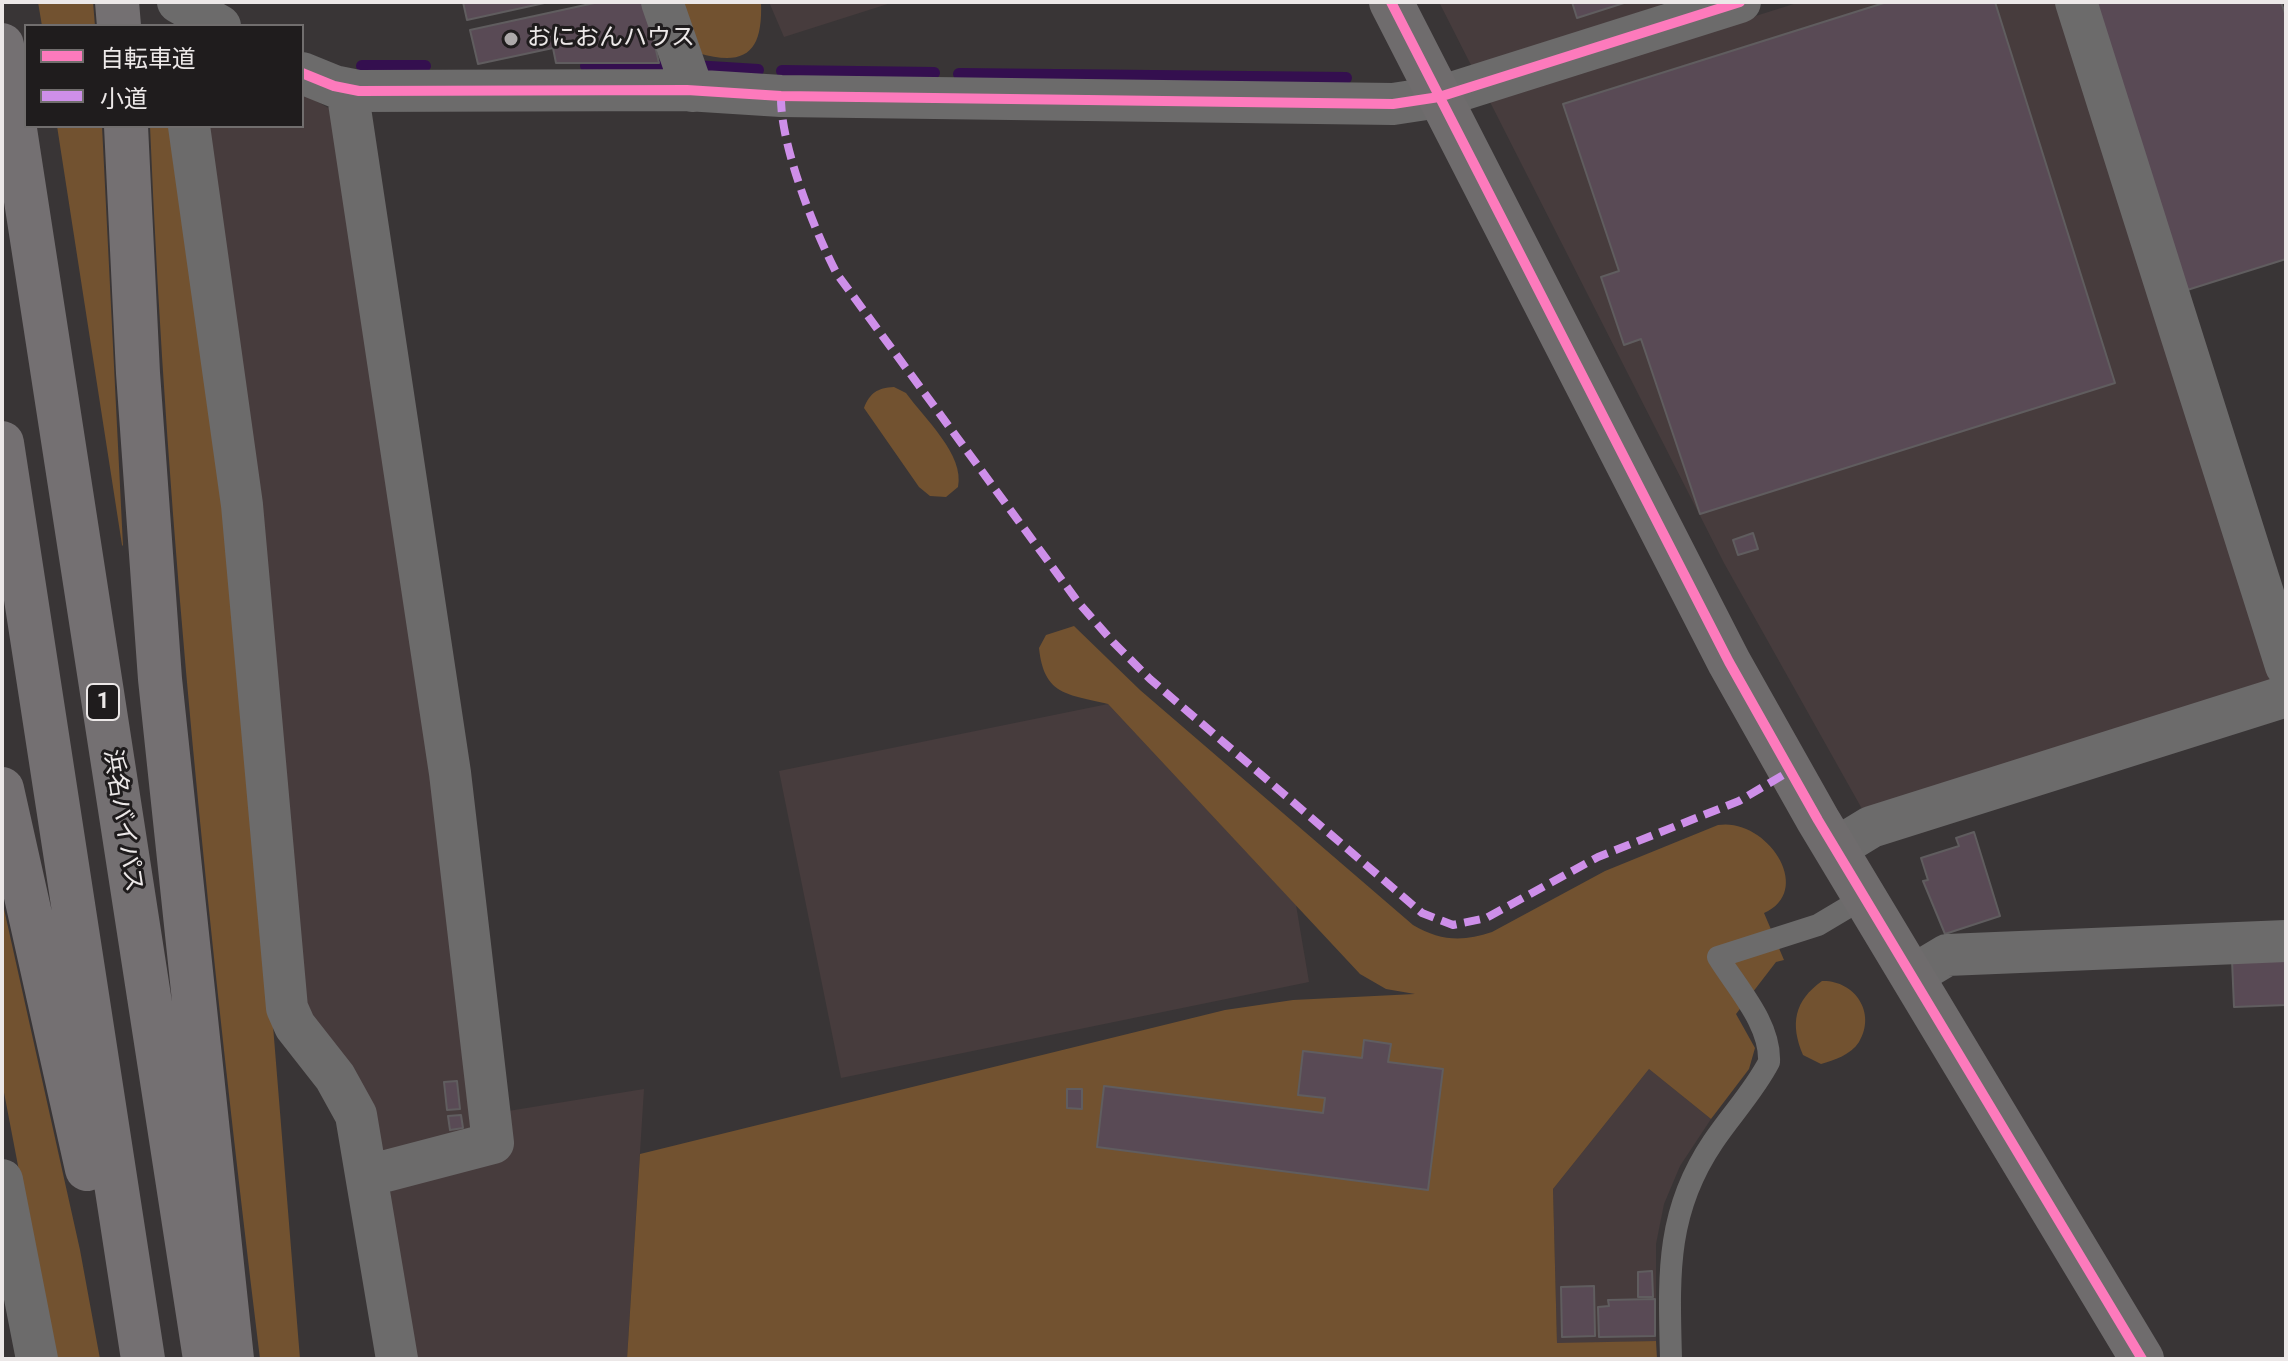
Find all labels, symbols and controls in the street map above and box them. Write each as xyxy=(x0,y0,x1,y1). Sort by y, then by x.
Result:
legend xyxy=(24,24,304,128)
place label: おにおんハウス xyxy=(527,25,695,53)
marker: おにおんハウス xyxy=(502,30,520,48)
text: 自転車道 xyxy=(100,45,196,73)
text: 小道 xyxy=(100,85,148,113)
road number: 1 xyxy=(87,684,119,720)
street label: 浜名バイパス xyxy=(97,748,147,894)

